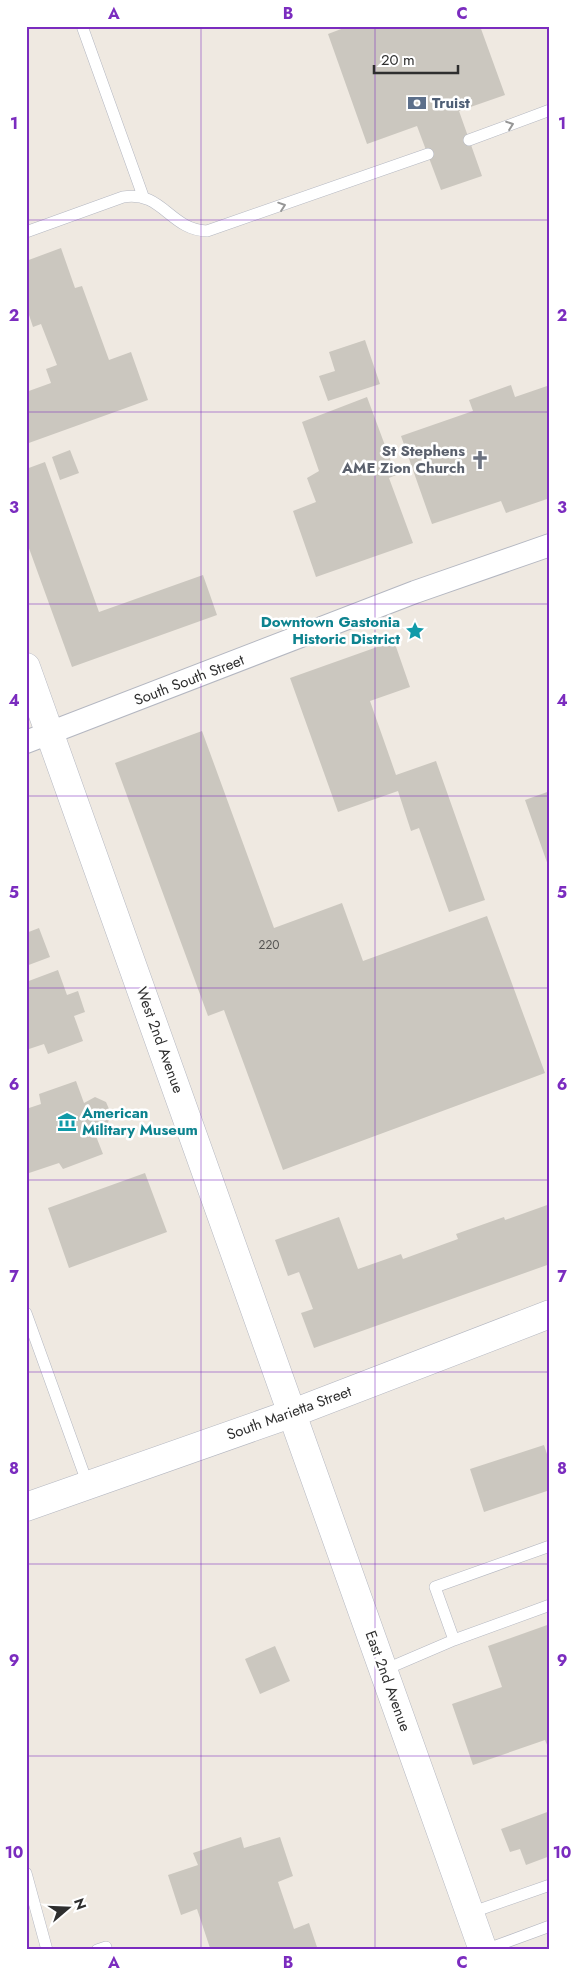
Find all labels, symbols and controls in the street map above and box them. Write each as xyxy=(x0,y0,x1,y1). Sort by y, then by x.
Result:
text: A xyxy=(107,2,120,25)
text: B xyxy=(283,2,293,25)
text: C xyxy=(456,2,468,25)
scale bar xyxy=(374,42,457,74)
text: 20 m xyxy=(381,49,415,71)
bank icon: Truist xyxy=(406,92,428,114)
place label: Truist xyxy=(432,92,470,114)
text: 1 xyxy=(10,112,18,135)
text: 1 xyxy=(558,112,566,135)
one-way arrow xyxy=(505,121,513,131)
one-way arrow xyxy=(277,201,286,211)
text: 2 xyxy=(9,304,19,327)
text: 2 xyxy=(557,304,567,327)
place label: St Stephens AME Zion Church xyxy=(341,440,465,479)
church icon: St Stephens AME Zion Church xyxy=(469,449,491,471)
text: 3 xyxy=(9,496,19,519)
text: 3 xyxy=(557,496,567,519)
place label: Downtown Gastonia Historic District xyxy=(261,611,400,650)
place icon: Downtown Gastonia Historic District xyxy=(404,620,426,642)
street label: South South Street xyxy=(131,649,248,711)
text: 4 xyxy=(8,689,20,712)
text: 4 xyxy=(556,689,568,712)
text: 5 xyxy=(9,881,19,904)
text: 5 xyxy=(557,881,567,904)
house number: 220 xyxy=(259,936,279,954)
street label: West 2nd Avenue xyxy=(131,984,190,1096)
text: 6 xyxy=(9,1073,19,1096)
text: 6 xyxy=(557,1073,567,1096)
place label: American Military Museum xyxy=(81,1102,198,1141)
museum icon: American Military Museum xyxy=(56,1111,78,1133)
text: 7 xyxy=(9,1265,19,1288)
text: 7 xyxy=(557,1265,567,1288)
street label: South Marietta Street xyxy=(224,1380,355,1446)
text: 8 xyxy=(9,1457,19,1480)
text: 8 xyxy=(557,1457,567,1480)
street label: East 2nd Avenue xyxy=(360,1628,417,1735)
text: 9 xyxy=(9,1649,19,1672)
text: 9 xyxy=(557,1649,567,1672)
text: 10 xyxy=(5,1841,23,1864)
text: 10 xyxy=(553,1841,571,1864)
north arrow xyxy=(42,1884,92,1934)
text: N xyxy=(69,1895,92,1912)
text: A xyxy=(107,1951,120,1974)
text: B xyxy=(283,1951,293,1974)
text: C xyxy=(456,1951,468,1974)

